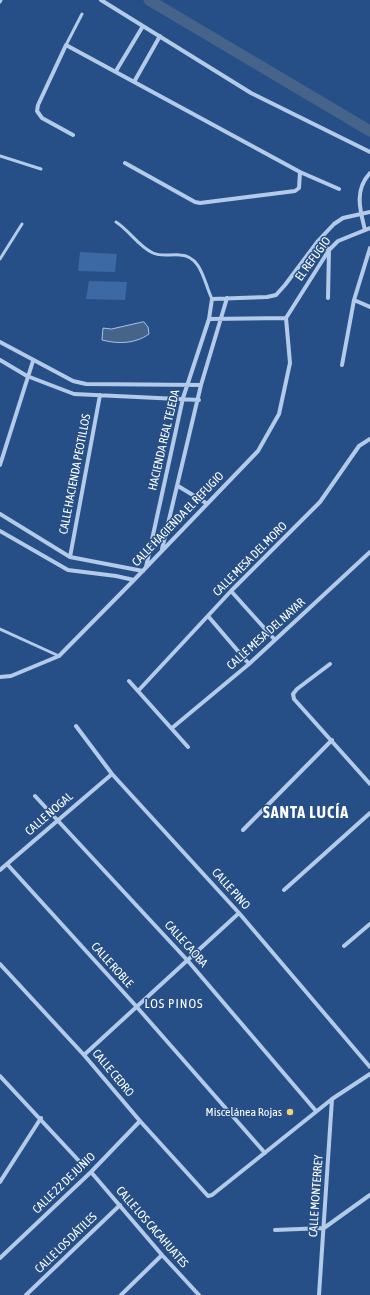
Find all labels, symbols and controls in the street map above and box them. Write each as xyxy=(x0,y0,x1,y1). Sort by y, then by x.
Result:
street label: EL REFUGIO xyxy=(292,234,334,284)
street label: HACIENDA REAL TEJEDA xyxy=(145,388,183,492)
street label: CALLE HACIENDA PEOTILLOS xyxy=(56,413,94,535)
street label: CALLE HACIENDA EL REFUGIO xyxy=(129,469,227,569)
street label: CALLE MESA DEL MORO xyxy=(210,519,290,599)
street label: CALLE MESA DEL NAYAR xyxy=(224,595,308,673)
street label: CALLE NOGAL xyxy=(22,789,76,839)
district label: SANTA LUCÍA xyxy=(263,803,349,823)
street label: CALLE PINO xyxy=(209,865,253,913)
street label: CALLE CAOBA xyxy=(162,918,210,970)
street label: CALLE ROBLE xyxy=(88,940,136,990)
district label: LOS PINOS xyxy=(144,996,204,1012)
street label: CALLE CEDRO xyxy=(89,1046,137,1100)
place label: Miscelánea Rojas xyxy=(206,1105,282,1119)
marker: Miscelánea Rojas xyxy=(285,1107,295,1117)
street label: CALLE 22 DE JUNIO xyxy=(30,1149,98,1217)
street label: CALLE MONTERREY xyxy=(306,1154,326,1238)
street label: CALLE LOS CACAHUATES xyxy=(113,1183,191,1271)
street label: CALLE LOS DÁTILES xyxy=(32,1210,100,1276)

